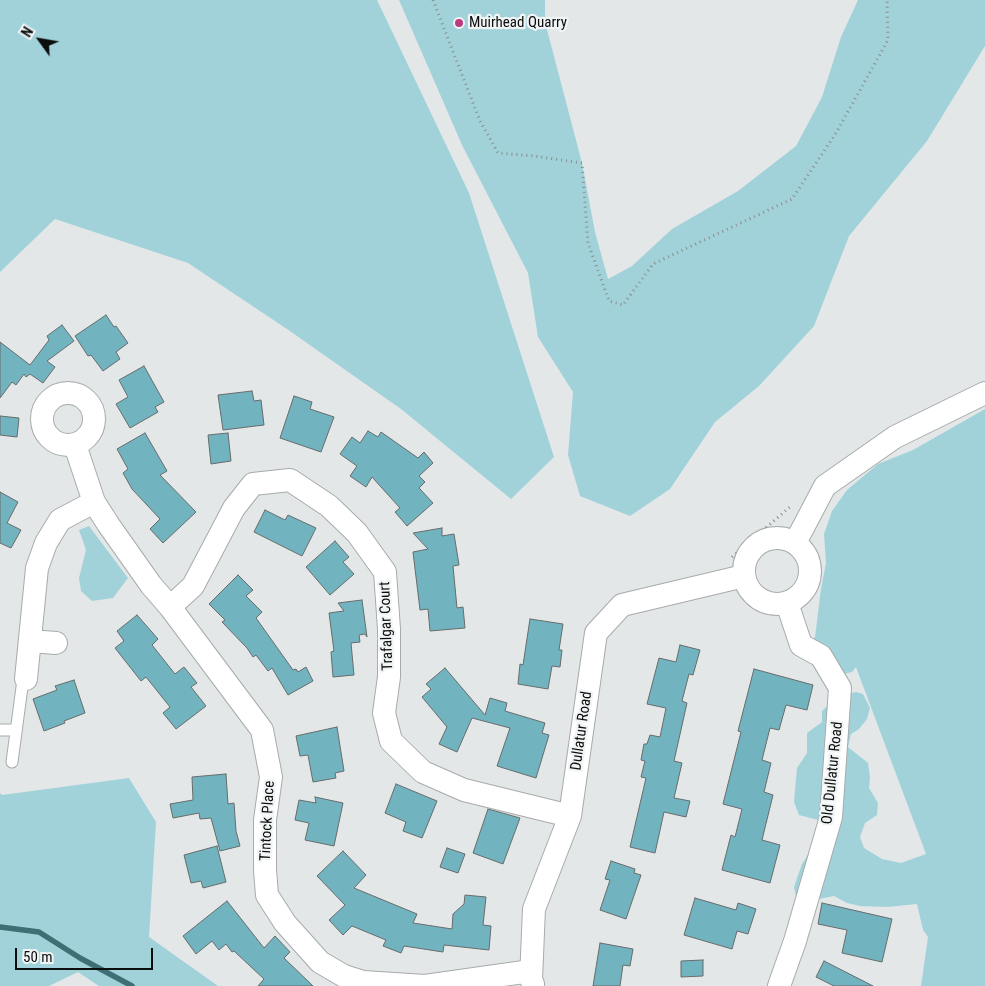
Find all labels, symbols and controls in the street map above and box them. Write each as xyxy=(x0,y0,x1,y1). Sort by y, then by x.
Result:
place label: Muirhead Quarry xyxy=(469,14,567,32)
north arrow xyxy=(15,15,65,65)
marker: Muirhead Quarry xyxy=(453,17,465,29)
text: N xyxy=(18,24,36,40)
street label: Trafalgar Court xyxy=(376,581,398,671)
street label: Dullatur Road xyxy=(568,690,596,772)
street label: Old Dullatur Road xyxy=(819,721,847,825)
street label: Tintock Place xyxy=(257,780,279,862)
scale bar xyxy=(18,938,155,970)
text: 50 m xyxy=(23,948,53,966)

